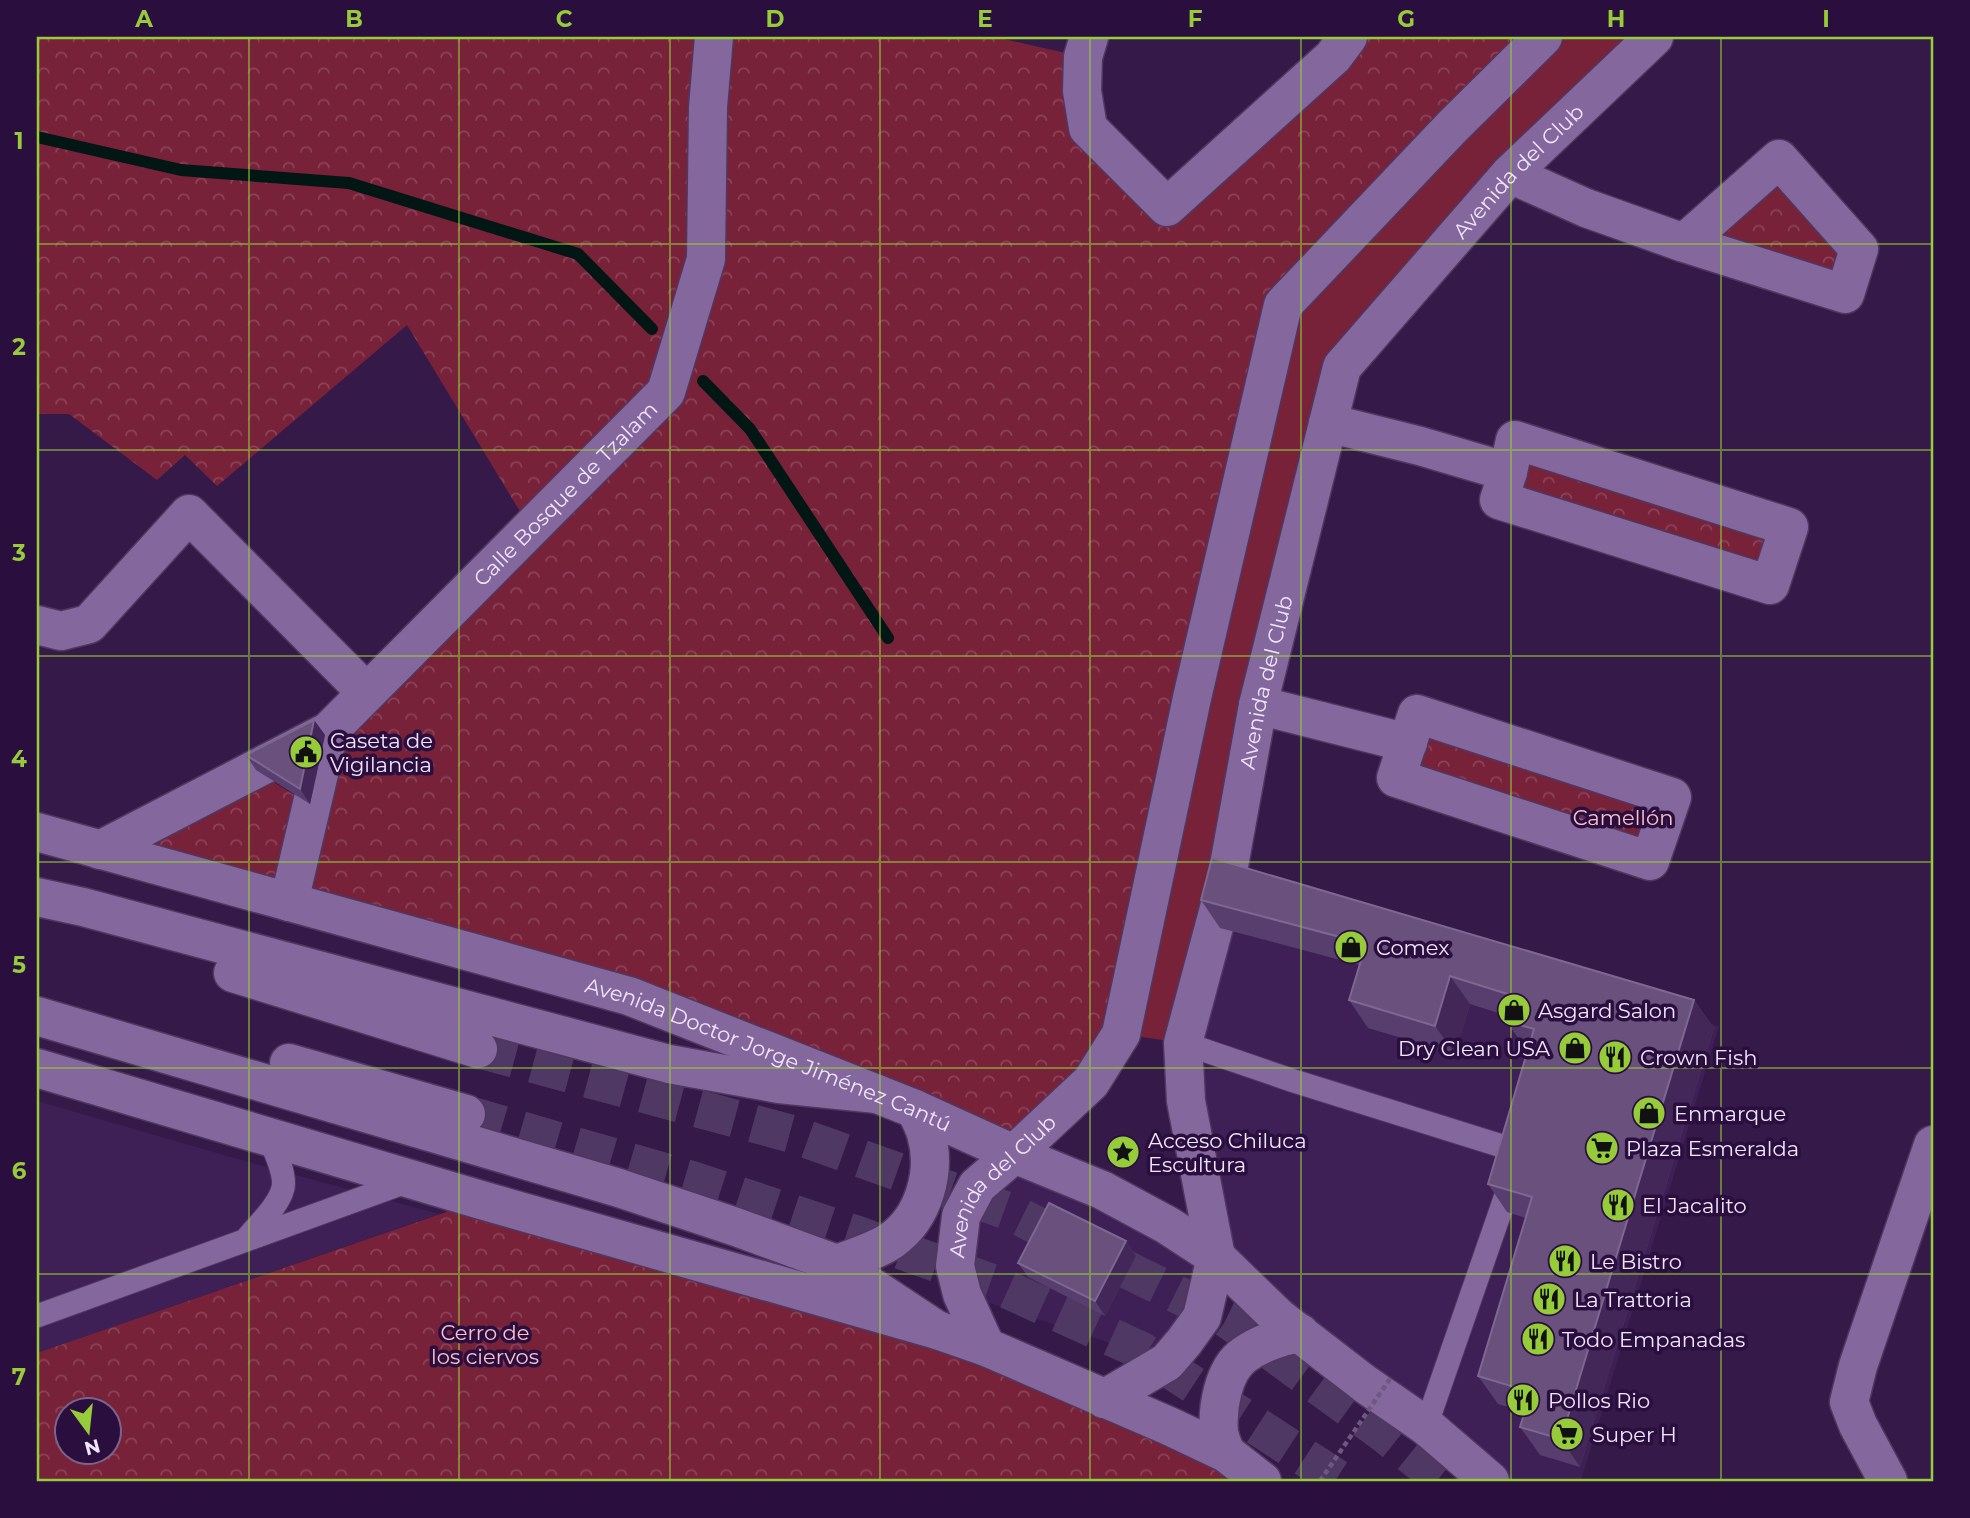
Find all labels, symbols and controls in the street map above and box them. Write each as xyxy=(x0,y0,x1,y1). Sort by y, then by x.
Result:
text: A xyxy=(134,5,153,33)
text: B xyxy=(345,5,363,33)
text: C xyxy=(556,5,573,33)
text: D xyxy=(766,5,785,33)
text: E xyxy=(977,5,993,33)
text: F xyxy=(1188,5,1203,33)
text: G xyxy=(1397,5,1415,33)
text: H xyxy=(1607,5,1625,33)
text: I xyxy=(1822,5,1830,33)
street label: Avenida del Club xyxy=(1447,99,1588,243)
text: 1 xyxy=(14,127,24,155)
text: 2 xyxy=(12,333,26,361)
street label: Calle Bosque de Tzalam xyxy=(468,396,662,591)
text: 3 xyxy=(11,539,26,567)
street label: Avenida del Club xyxy=(1234,593,1297,771)
place label: Caseta de Vigilancia xyxy=(330,728,433,777)
public building icon: Caseta de Vigilancia xyxy=(287,733,325,771)
text: 4 xyxy=(11,745,27,773)
park label: Camellón xyxy=(1573,805,1673,830)
shop icon: Comex xyxy=(1332,928,1370,966)
place label: Comex xyxy=(1376,935,1449,960)
text: 5 xyxy=(12,951,26,979)
street label: Avenida Doctor Jorge Jiménez Cantú xyxy=(583,972,955,1136)
shop icon: Asgard Salon xyxy=(1495,991,1533,1029)
place label: Asgard Salon xyxy=(1538,998,1676,1023)
shop icon: Dry Clean USA xyxy=(1556,1029,1594,1067)
place label: Dry Clean USA xyxy=(1398,1036,1551,1061)
restaurant icon: Crown Fish xyxy=(1596,1038,1634,1076)
place label: Crown Fish xyxy=(1640,1045,1757,1070)
shop icon: Enmarque xyxy=(1630,1094,1668,1132)
place label: Enmarque xyxy=(1674,1101,1786,1126)
street label: Avenida del Club xyxy=(944,1109,1061,1259)
place label: Acceso Chiluca Escultura xyxy=(1148,1128,1307,1177)
supermarket icon: Plaza Esmeralda xyxy=(1583,1129,1621,1167)
place icon: Acceso Chiluca Escultura xyxy=(1104,1133,1142,1171)
place label: Plaza Esmeralda xyxy=(1626,1136,1799,1161)
text: 6 xyxy=(12,1157,27,1185)
restaurant icon: El Jacalito xyxy=(1599,1186,1637,1224)
place label: El Jacalito xyxy=(1642,1193,1747,1218)
restaurant icon: Le Bistro xyxy=(1546,1242,1584,1280)
place label: Le Bistro xyxy=(1590,1249,1682,1274)
restaurant icon: La Trattoria xyxy=(1530,1280,1568,1318)
place label: La Trattoria xyxy=(1574,1287,1692,1312)
park label: Cerro de los ciervos xyxy=(431,1320,539,1369)
restaurant icon: Todo Empanadas xyxy=(1519,1320,1557,1358)
place label: Todo Empanadas xyxy=(1562,1327,1745,1352)
text: 7 xyxy=(12,1363,26,1391)
restaurant icon: Pollos Rio xyxy=(1504,1381,1542,1419)
place label: Pollos Rio xyxy=(1548,1388,1650,1413)
north arrow xyxy=(52,1396,122,1466)
supermarket icon: Super H xyxy=(1548,1415,1586,1453)
place label: Super H xyxy=(1592,1422,1677,1447)
text: N xyxy=(82,1434,103,1460)

